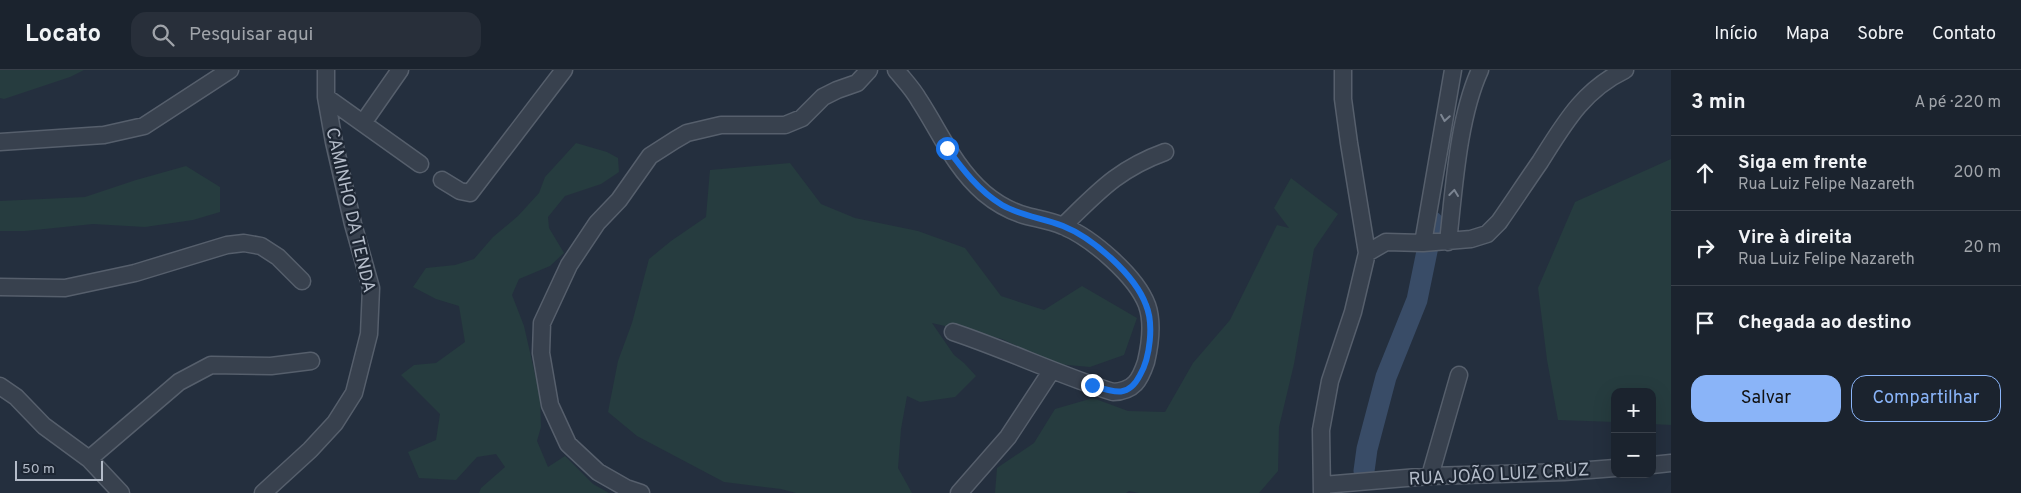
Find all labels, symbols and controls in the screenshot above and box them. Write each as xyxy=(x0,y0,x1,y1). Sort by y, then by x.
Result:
search box xyxy=(131,12,481,57)
text: Locato xyxy=(25,20,101,50)
icon: search xyxy=(149,21,177,49)
text: Pesquisar aqui xyxy=(189,23,313,47)
text: Início xyxy=(1714,23,1758,46)
text: Mapa xyxy=(1786,23,1829,46)
text: Sobre xyxy=(1857,23,1904,46)
text: Contato xyxy=(1932,23,1996,46)
text: 3 min xyxy=(1691,89,1746,116)
text: A pé · 220 m xyxy=(1914,93,2001,113)
one-way arrow xyxy=(1440,114,1451,122)
street label: CAMINHO DA TENDA xyxy=(319,125,380,295)
route start xyxy=(936,137,959,160)
text: Siga em frente xyxy=(1738,151,1867,175)
icon: ahead xyxy=(1691,159,1719,187)
text: 200 m xyxy=(1953,163,2001,183)
text: Rua Luiz Felipe Nazareth xyxy=(1738,175,1915,195)
one-way arrow xyxy=(1448,189,1459,197)
text: Vire à direita xyxy=(1738,226,1852,250)
icon: right xyxy=(1691,234,1719,262)
text: 20 m xyxy=(1964,238,2001,258)
text: Rua Luiz Felipe Nazareth xyxy=(1738,250,1915,270)
icon: arrive xyxy=(1691,309,1719,337)
text: Chegada ao destino xyxy=(1738,311,1912,335)
route end xyxy=(1081,374,1104,397)
button: Salvar xyxy=(1691,375,1841,422)
button: Compartilhar xyxy=(1851,375,2001,422)
map controls xyxy=(1611,388,1656,478)
button: + xyxy=(1611,388,1656,433)
button: − xyxy=(1611,433,1656,478)
street label: RUA JOÃO LUIZ CRUZ xyxy=(1408,457,1590,492)
scale bar xyxy=(15,458,102,481)
text: 50 m xyxy=(22,461,55,478)

